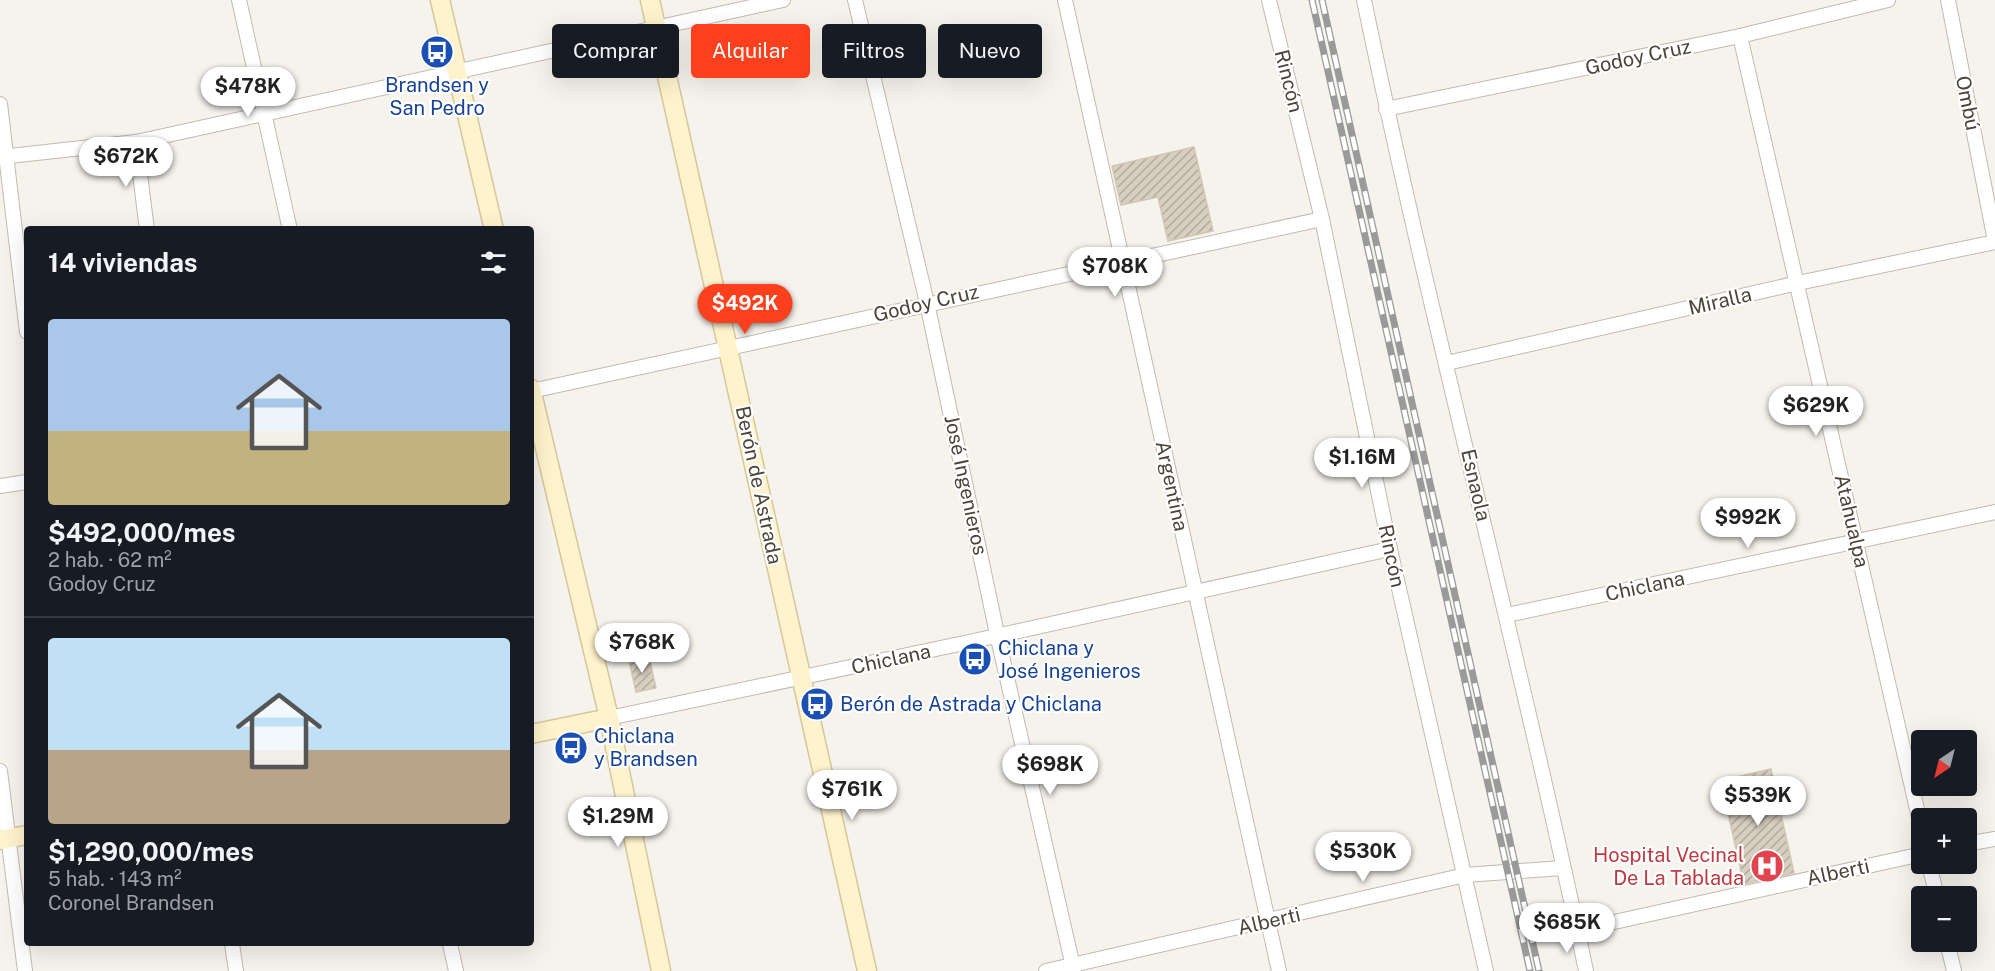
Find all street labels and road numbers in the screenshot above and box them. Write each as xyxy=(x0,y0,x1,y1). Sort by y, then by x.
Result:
street label: Godoy Cruz xyxy=(1583,34,1693,80)
street label: Rincón xyxy=(1270,47,1308,115)
street label: Ombú xyxy=(1951,74,1985,132)
street label: Godoy Cruz xyxy=(871,279,981,327)
street label: Miralla xyxy=(1686,282,1754,320)
street label: Berón de Astrada xyxy=(731,404,787,566)
street label: José Ingenieros xyxy=(939,413,993,557)
street label: Argentina xyxy=(1151,439,1193,533)
street label: Esnaola xyxy=(1456,447,1496,523)
street label: Atahualpa xyxy=(1830,472,1874,570)
street label: Rincón xyxy=(1374,522,1410,590)
street label: Chiclana xyxy=(1603,566,1687,606)
street label: Chiclana xyxy=(849,639,933,679)
street label: Alberti xyxy=(1804,854,1872,890)
street label: Alberti xyxy=(1235,902,1303,940)

